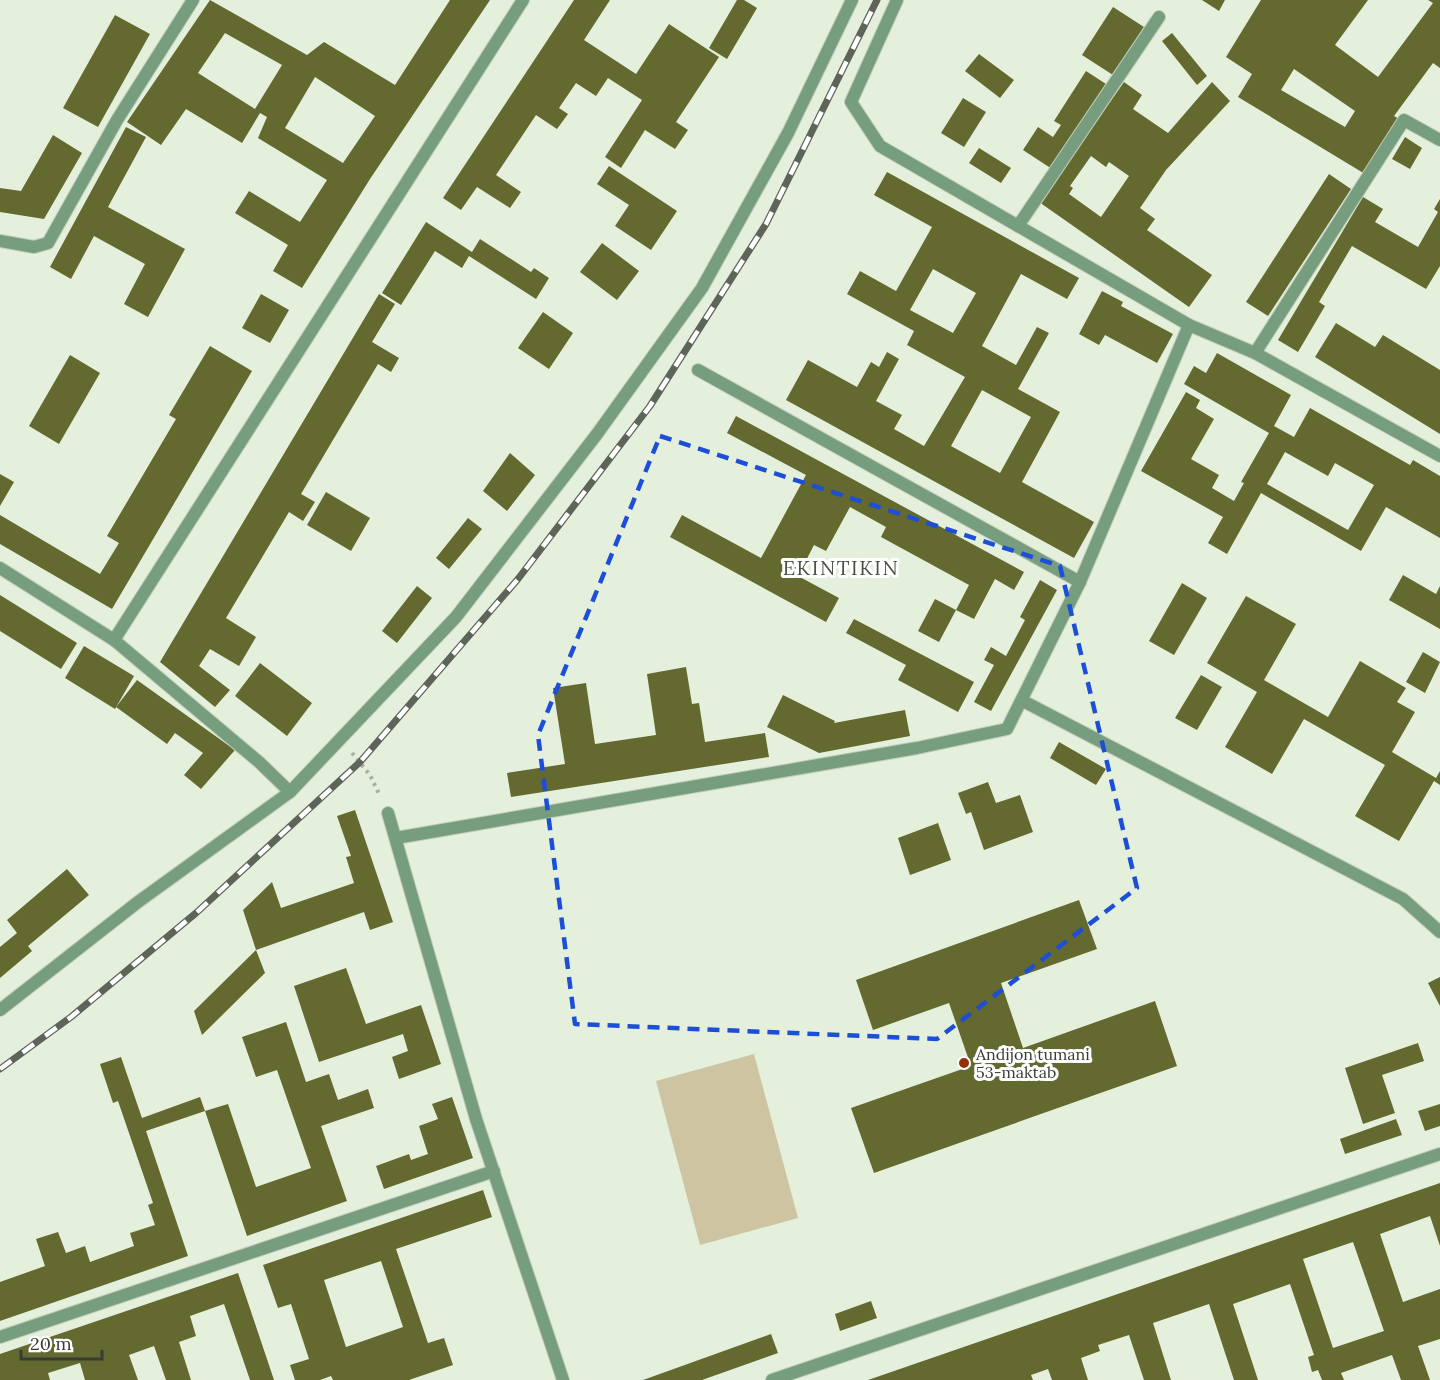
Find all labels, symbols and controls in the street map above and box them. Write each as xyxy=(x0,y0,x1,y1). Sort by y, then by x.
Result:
district label: EKINTIKIN xyxy=(783,555,899,580)
place label: Andijon tumani 53-maktab xyxy=(975,1044,1090,1082)
marker: Andijon tumani 53-maktab xyxy=(957,1056,971,1070)
scale bar xyxy=(21,1323,102,1361)
text: 20 m xyxy=(30,1332,72,1355)

